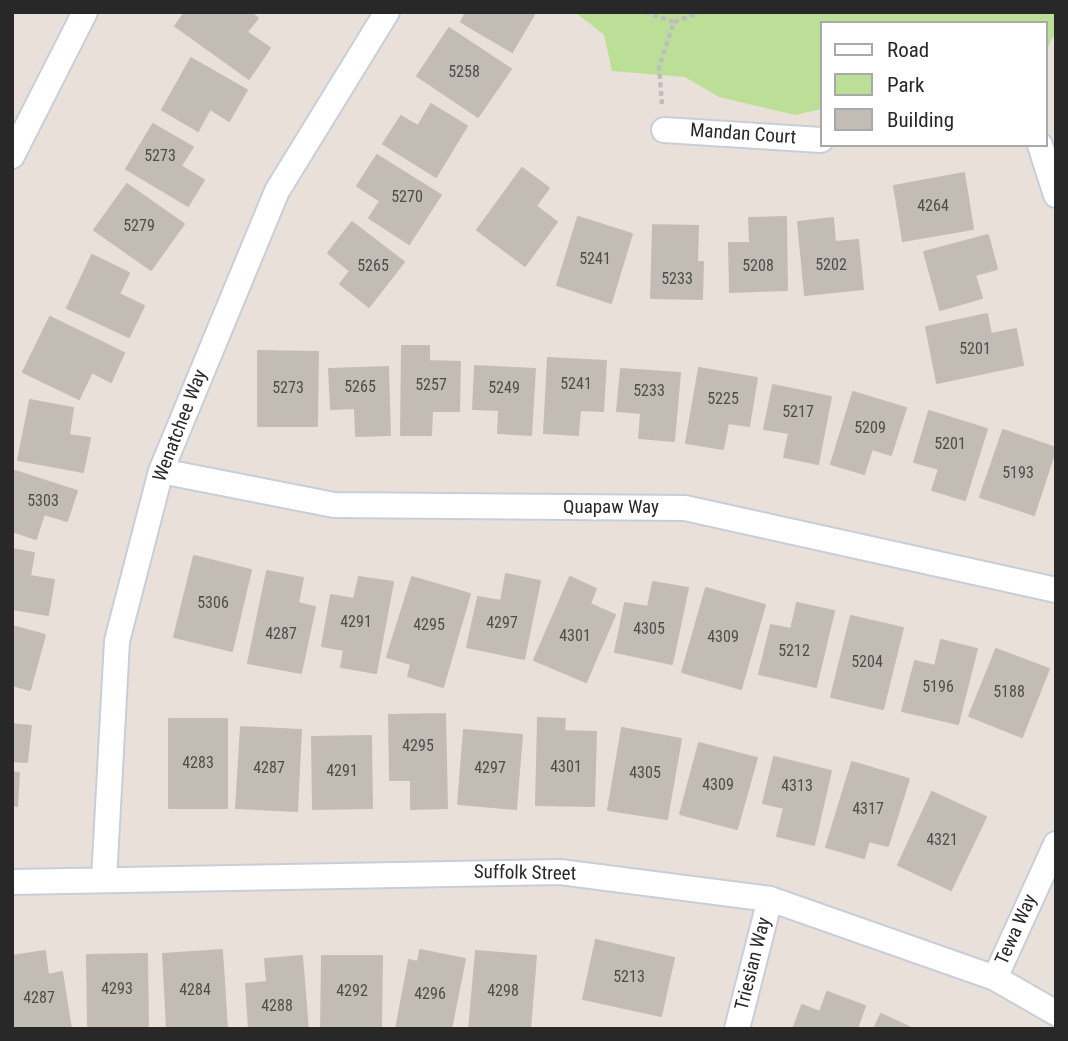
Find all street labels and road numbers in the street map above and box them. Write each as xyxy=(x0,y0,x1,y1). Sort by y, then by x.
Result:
street label: Mandan Court xyxy=(689,120,797,150)
street label: Wenatchee Way xyxy=(149,367,213,485)
street label: Quapaw Way xyxy=(563,497,659,519)
street label: Suffolk Street xyxy=(474,862,576,886)
street label: Tewa Way xyxy=(991,891,1043,969)
street label: Triesian Way xyxy=(731,915,777,1013)

